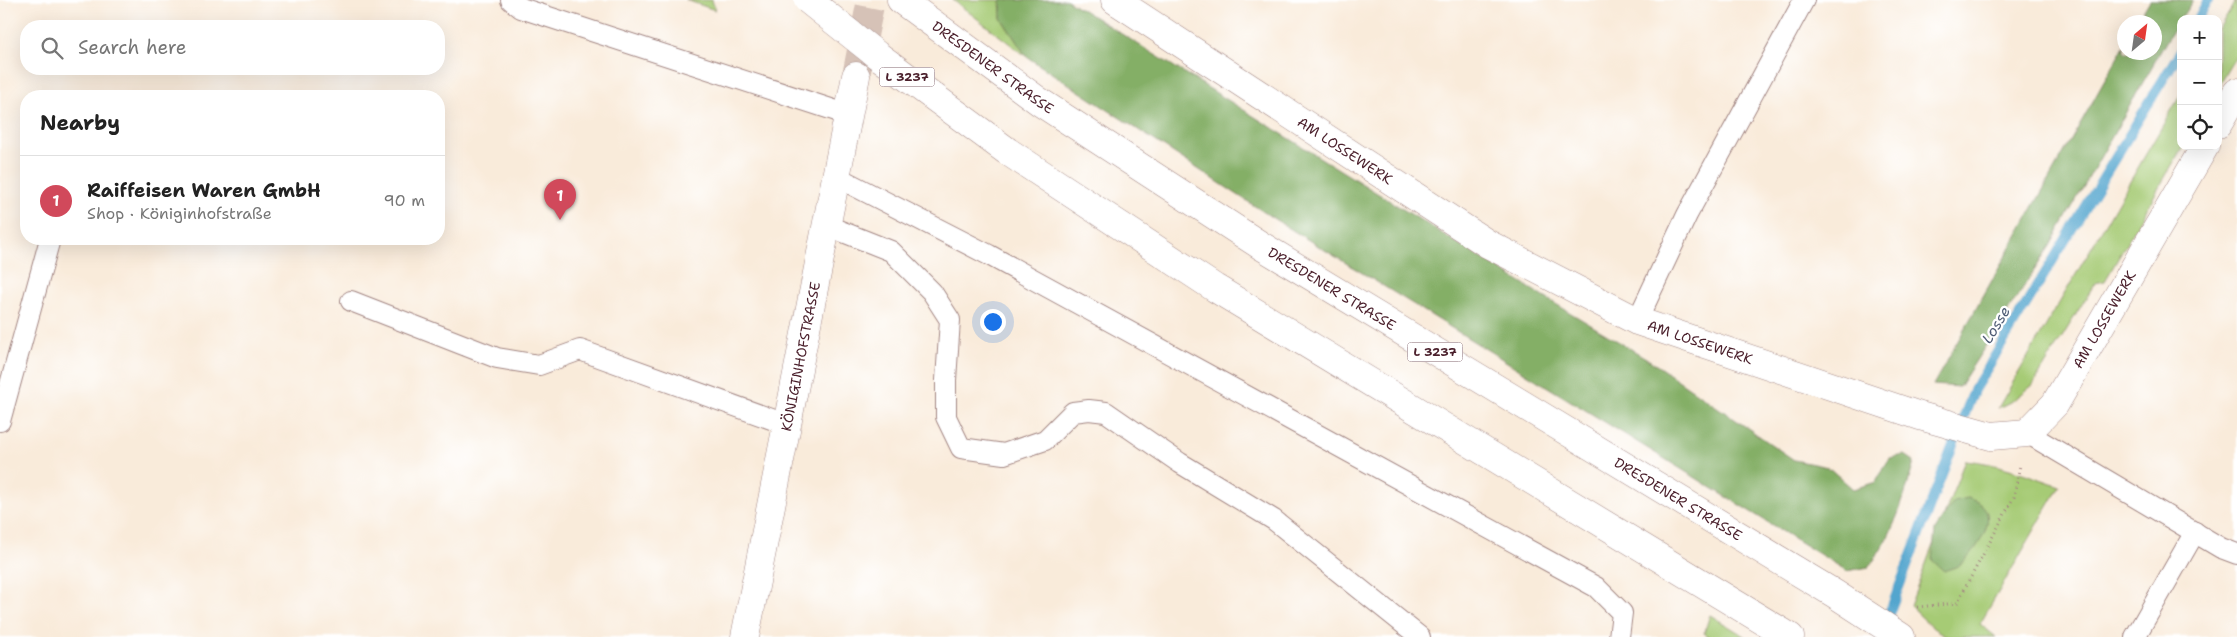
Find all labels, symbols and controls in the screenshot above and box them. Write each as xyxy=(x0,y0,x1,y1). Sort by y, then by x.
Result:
north arrow xyxy=(2117,15,2162,60)
map controls xyxy=(2177,15,2222,150)
button: + xyxy=(2177,15,2222,60)
street label: DRESDENER STRASSE xyxy=(929,17,1057,118)
search box xyxy=(20,20,445,75)
icon: search xyxy=(38,34,66,62)
text: Search here xyxy=(78,35,187,60)
button: − xyxy=(2177,60,2222,105)
road number: L 3237 xyxy=(880,68,934,86)
button: locate xyxy=(2177,105,2222,150)
text: Nearby xyxy=(40,109,120,137)
street label: AM LOSSEWERK xyxy=(1294,113,1396,188)
text: Raiffeisen Waren GmbH xyxy=(87,178,321,203)
pin: 1 xyxy=(544,179,576,220)
text: 1 xyxy=(52,190,60,211)
text: 90 m xyxy=(384,190,425,211)
text: Shop · Königinhofstraße xyxy=(87,203,272,224)
street label: DRESDENER STRASSE xyxy=(1265,243,1399,334)
street label: AM LOSSEWERK xyxy=(2069,267,2140,372)
street label: KÖNIGINHOFSTRASSE xyxy=(777,280,824,433)
water label: Losse xyxy=(1977,303,2015,347)
your location xyxy=(980,309,1006,335)
street label: AM LOSSEWERK xyxy=(1645,316,1755,368)
road number: L 3237 xyxy=(1408,342,1462,362)
street label: DRESDENER STRASSE xyxy=(1611,453,1746,545)

